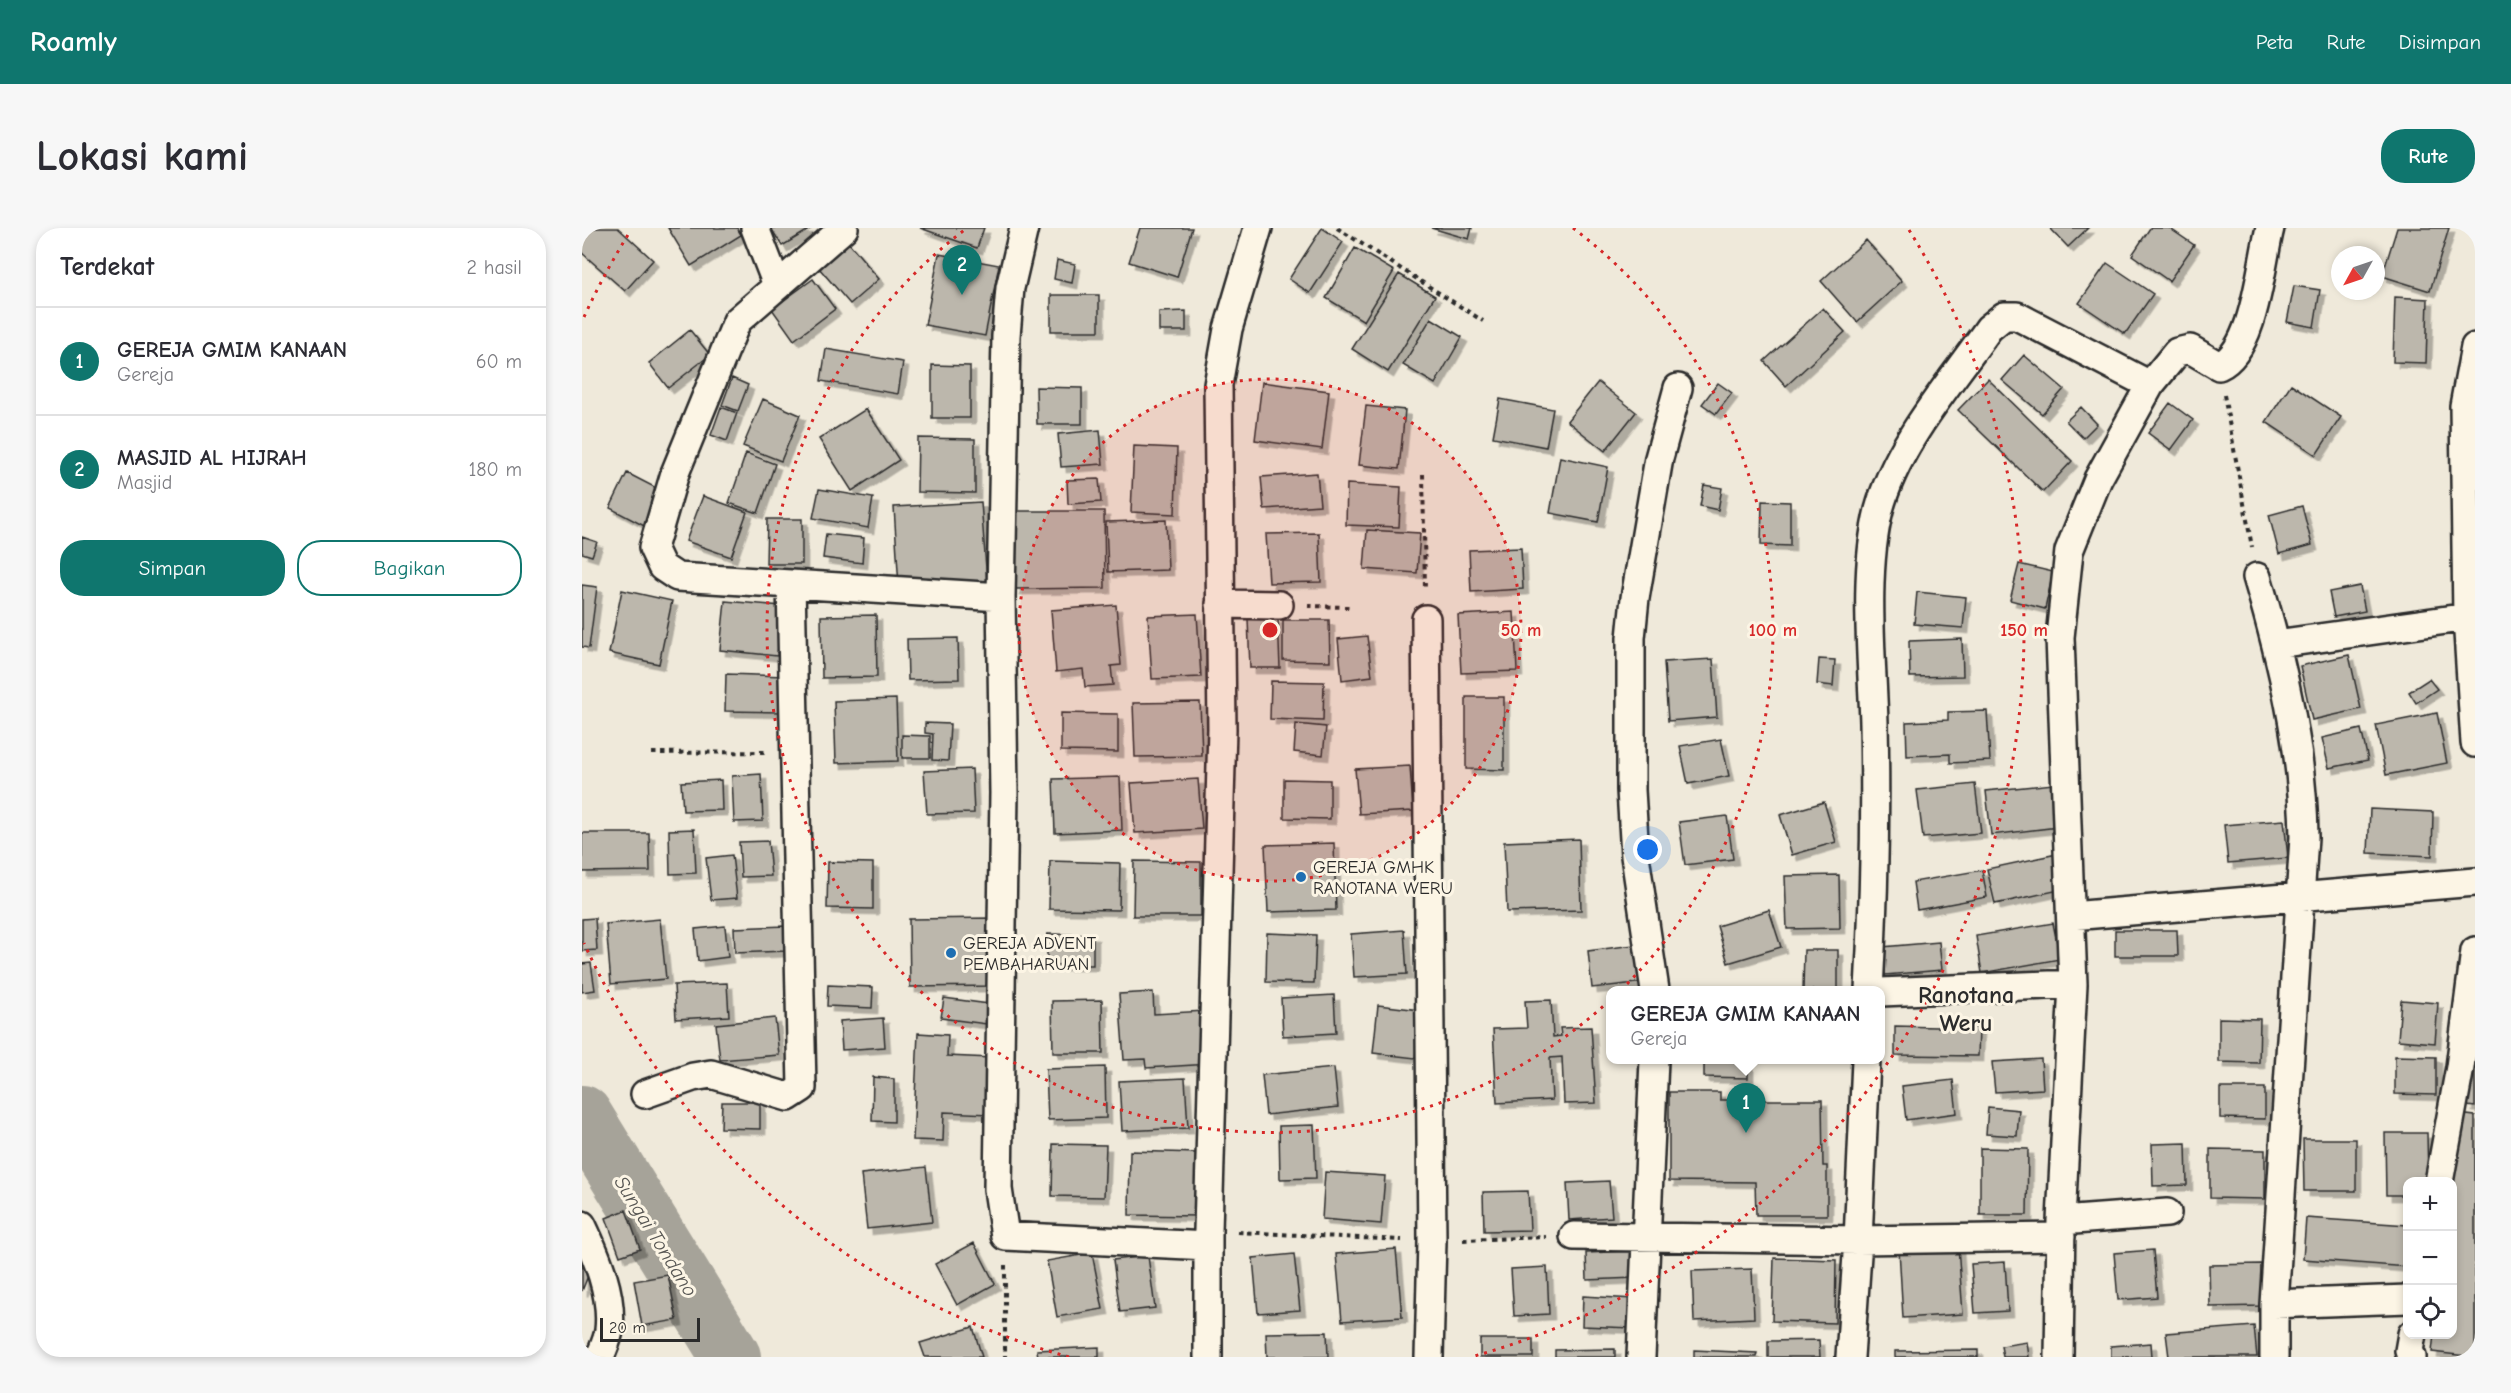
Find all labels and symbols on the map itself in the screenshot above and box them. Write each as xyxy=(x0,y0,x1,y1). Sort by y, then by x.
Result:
pin: 2 xyxy=(942,245,982,295)
north arrow xyxy=(2331,246,2385,300)
centre of rings xyxy=(1260,620,1280,640)
text: 50 m xyxy=(1501,620,1541,641)
text: 100 m xyxy=(1749,620,1797,641)
text: 150 m xyxy=(2000,620,2048,641)
your location xyxy=(1633,835,1662,864)
place label: GEREJA GMHK RANOTANA WERU xyxy=(1313,857,1453,899)
marker: GEREJA GMHK RANOTANA WERU xyxy=(1294,870,1308,884)
place label: GEREJA ADVENT PEMBAHARUAN xyxy=(963,933,1097,975)
marker: GEREJA ADVENT PEMBAHARUAN xyxy=(944,946,958,960)
district label: Ranotana Weru xyxy=(1918,981,2014,1037)
pin: 1 xyxy=(1726,1084,1766,1133)
water label: Sungai Tondano xyxy=(609,1172,702,1301)
scale bar xyxy=(600,1315,700,1342)

